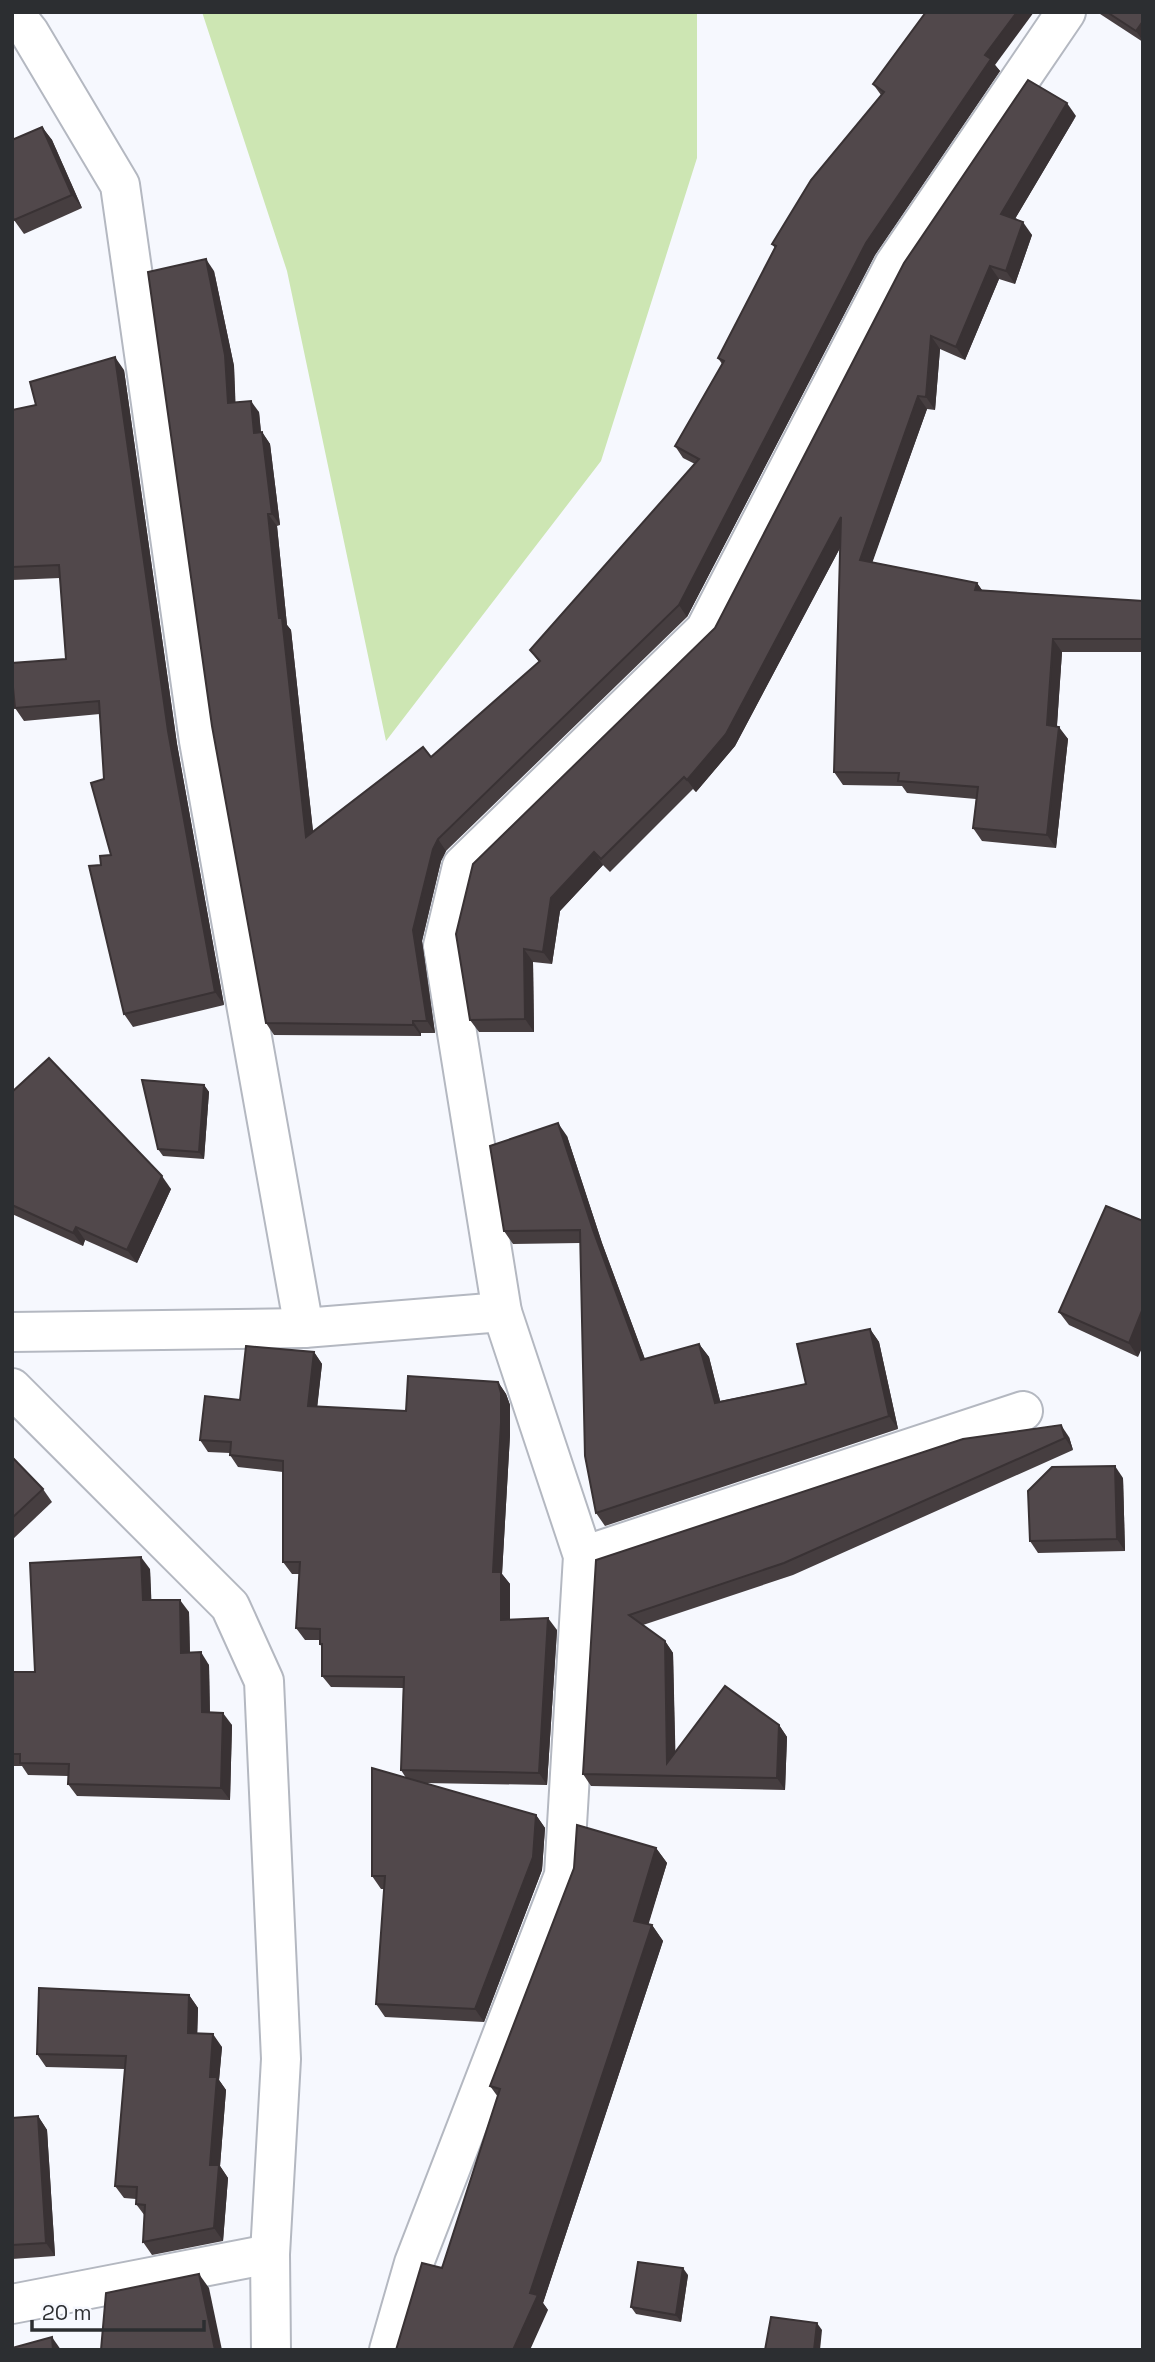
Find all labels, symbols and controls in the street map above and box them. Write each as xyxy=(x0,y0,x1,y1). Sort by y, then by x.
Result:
scale bar xyxy=(32,2288,203,2332)
text: 20 m xyxy=(42,2299,92,2326)

